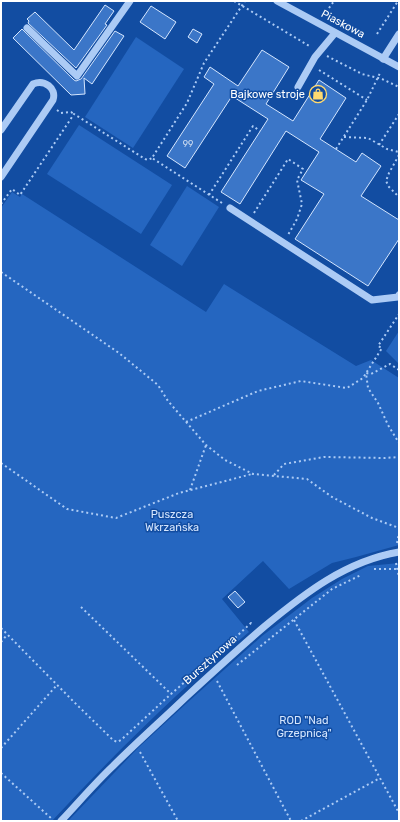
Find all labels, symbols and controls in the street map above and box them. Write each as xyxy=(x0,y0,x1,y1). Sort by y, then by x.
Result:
street label: Piaskowa xyxy=(319,7,367,41)
shop icon: Bajkowe stroje xyxy=(308,84,328,104)
place label: Bajkowe stroje xyxy=(230,88,305,101)
house number: 99 xyxy=(183,139,193,149)
park label: Puszcza Wkrzańska xyxy=(145,508,199,534)
street label: Bursztynowa xyxy=(181,633,239,687)
park label: ROD "Nad Grzepnicą" xyxy=(276,714,332,740)

